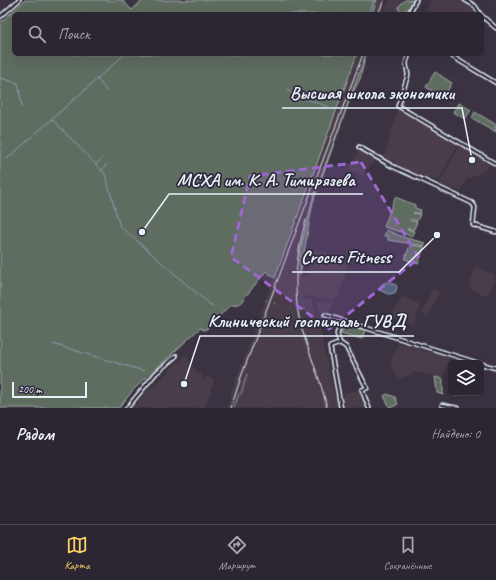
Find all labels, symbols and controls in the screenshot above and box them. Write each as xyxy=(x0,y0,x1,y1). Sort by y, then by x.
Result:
search box xyxy=(12,12,484,56)
icon: search xyxy=(26,23,48,45)
text: Поиск xyxy=(58,25,90,44)
callout: Высшая школа экономики xyxy=(282,78,462,108)
text: Высшая школа экономики xyxy=(290,82,455,104)
callout: МСХА им. К. А. Тимирязева xyxy=(169,164,363,194)
text: МСХА им. К. А. Тимирязева xyxy=(177,169,356,191)
callout: Crocus Fitness xyxy=(292,242,399,272)
text: Crocus Fitness xyxy=(301,246,393,268)
callout: Клинический госпиталь ГУВД xyxy=(200,306,414,336)
text: Клинический госпиталь ГУВД xyxy=(208,310,407,332)
map controls xyxy=(448,360,484,396)
button: layers xyxy=(448,360,484,396)
scale bar xyxy=(12,380,87,399)
text: 200 m xyxy=(18,382,42,396)
text: Рядом xyxy=(16,424,54,445)
text: Найдено: 0 xyxy=(432,426,480,442)
tab: Карта xyxy=(64,534,90,572)
tab: Маршрут xyxy=(219,534,255,572)
tab: Сохранённые xyxy=(384,534,432,572)

